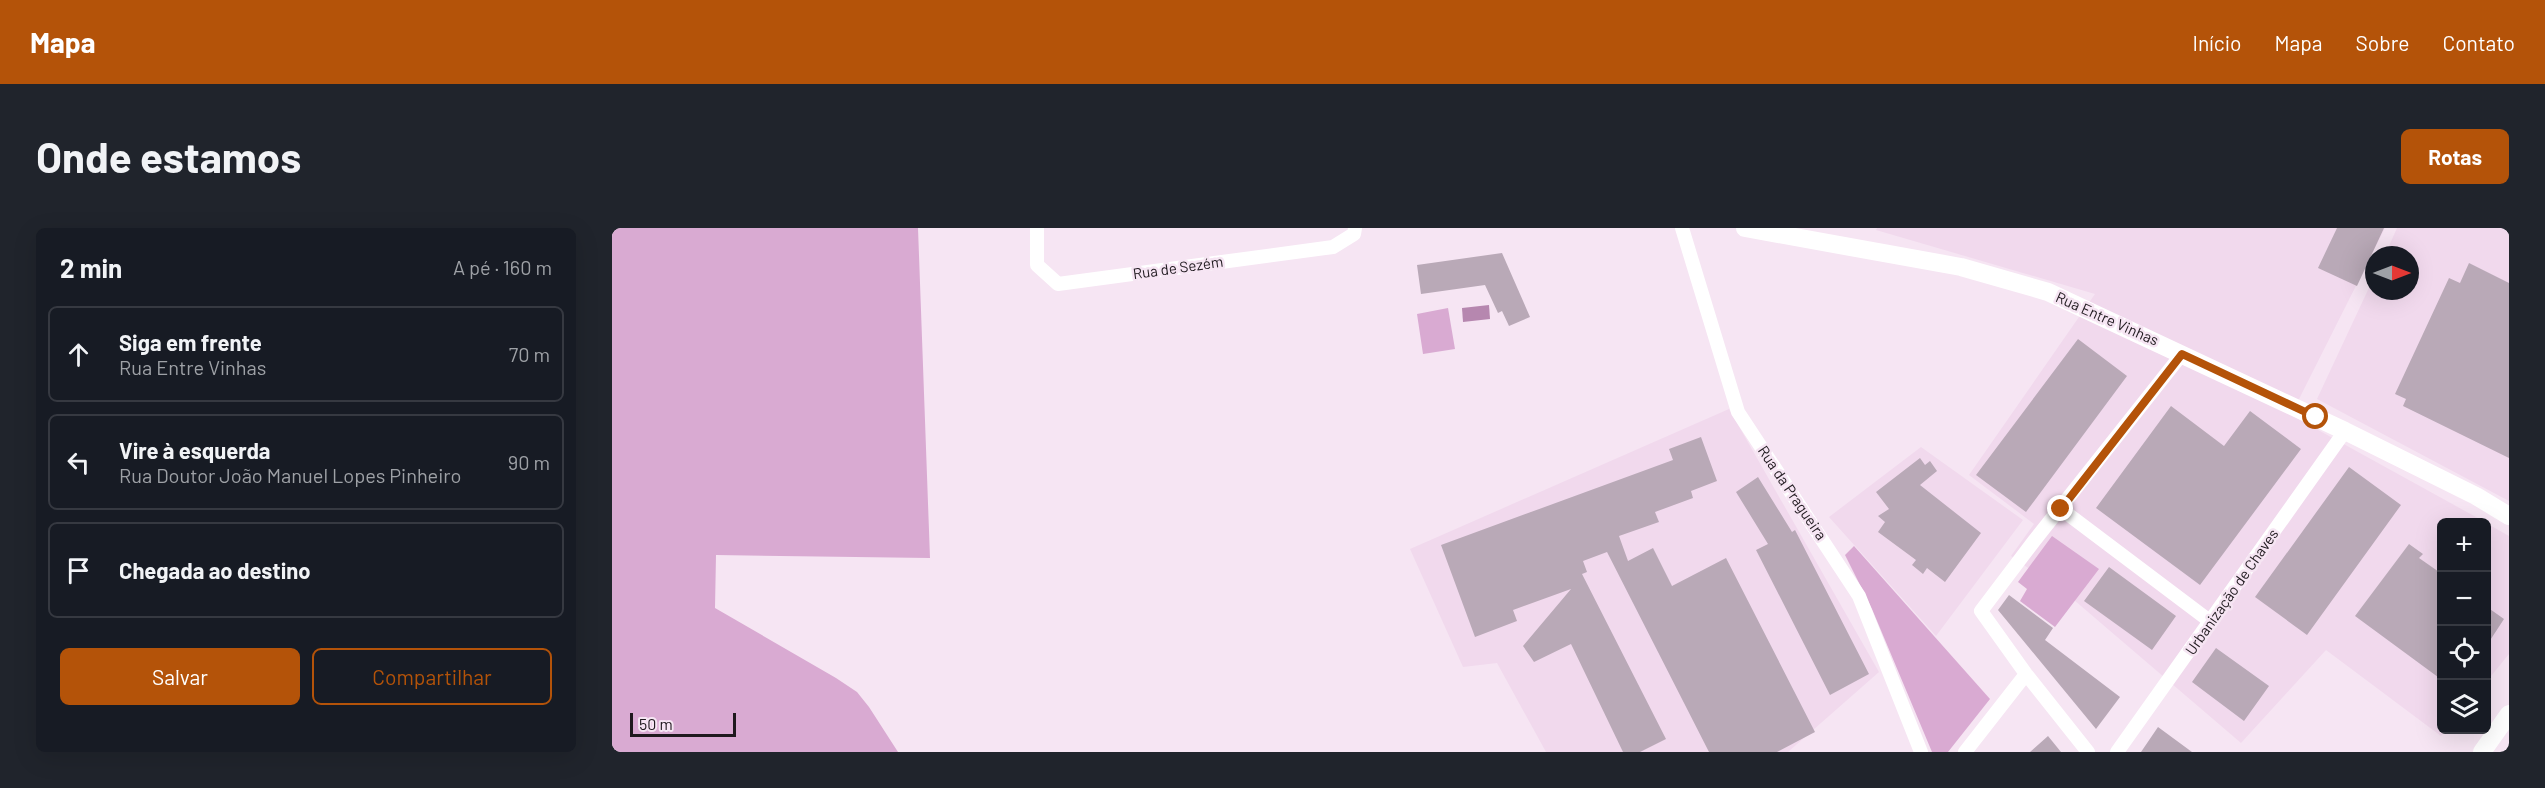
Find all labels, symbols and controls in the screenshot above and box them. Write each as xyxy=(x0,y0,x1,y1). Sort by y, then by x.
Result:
text: Mapa xyxy=(30,25,96,59)
text: Início xyxy=(2193,30,2241,55)
text: Mapa xyxy=(2274,30,2323,55)
text: Sobre xyxy=(2356,30,2409,55)
text: Contato xyxy=(2442,30,2515,55)
button: Rotas xyxy=(2401,129,2509,184)
text: Onde estamos xyxy=(36,131,301,181)
north arrow xyxy=(2365,246,2419,300)
text: 2 min xyxy=(60,252,122,283)
street label: Rua de Sezém xyxy=(1132,252,1224,282)
text: A pé · 160 m xyxy=(453,255,552,279)
street label: Rua Entre Vinhas xyxy=(2053,287,2162,349)
text: Siga em frente xyxy=(119,329,262,355)
icon: ahead xyxy=(62,338,95,371)
text: 70 m xyxy=(509,342,550,366)
text: Rua Entre Vinhas xyxy=(119,355,266,379)
route start xyxy=(2302,403,2328,429)
text: Vire à esquerda xyxy=(119,437,270,463)
street label: Rua da Pragueira xyxy=(1755,442,1831,543)
icon: left xyxy=(62,446,95,479)
text: 90 m xyxy=(508,450,550,474)
text: Rua Doutor João Manuel Lopes Pinheiro xyxy=(119,463,461,487)
route end xyxy=(2047,495,2073,521)
map controls xyxy=(2437,518,2491,734)
button: + xyxy=(2437,518,2491,572)
street label: Urbanização de Chaves xyxy=(2181,525,2281,658)
icon: arrive xyxy=(62,554,95,587)
text: Chegada ao destino xyxy=(119,557,310,583)
button: − xyxy=(2437,572,2491,626)
button: locate xyxy=(2437,626,2491,680)
button: Salvar xyxy=(60,648,300,705)
button: Compartilhar xyxy=(312,648,552,705)
button: layers xyxy=(2437,680,2491,734)
scale bar xyxy=(630,710,736,738)
text: 50 m xyxy=(639,714,673,733)

